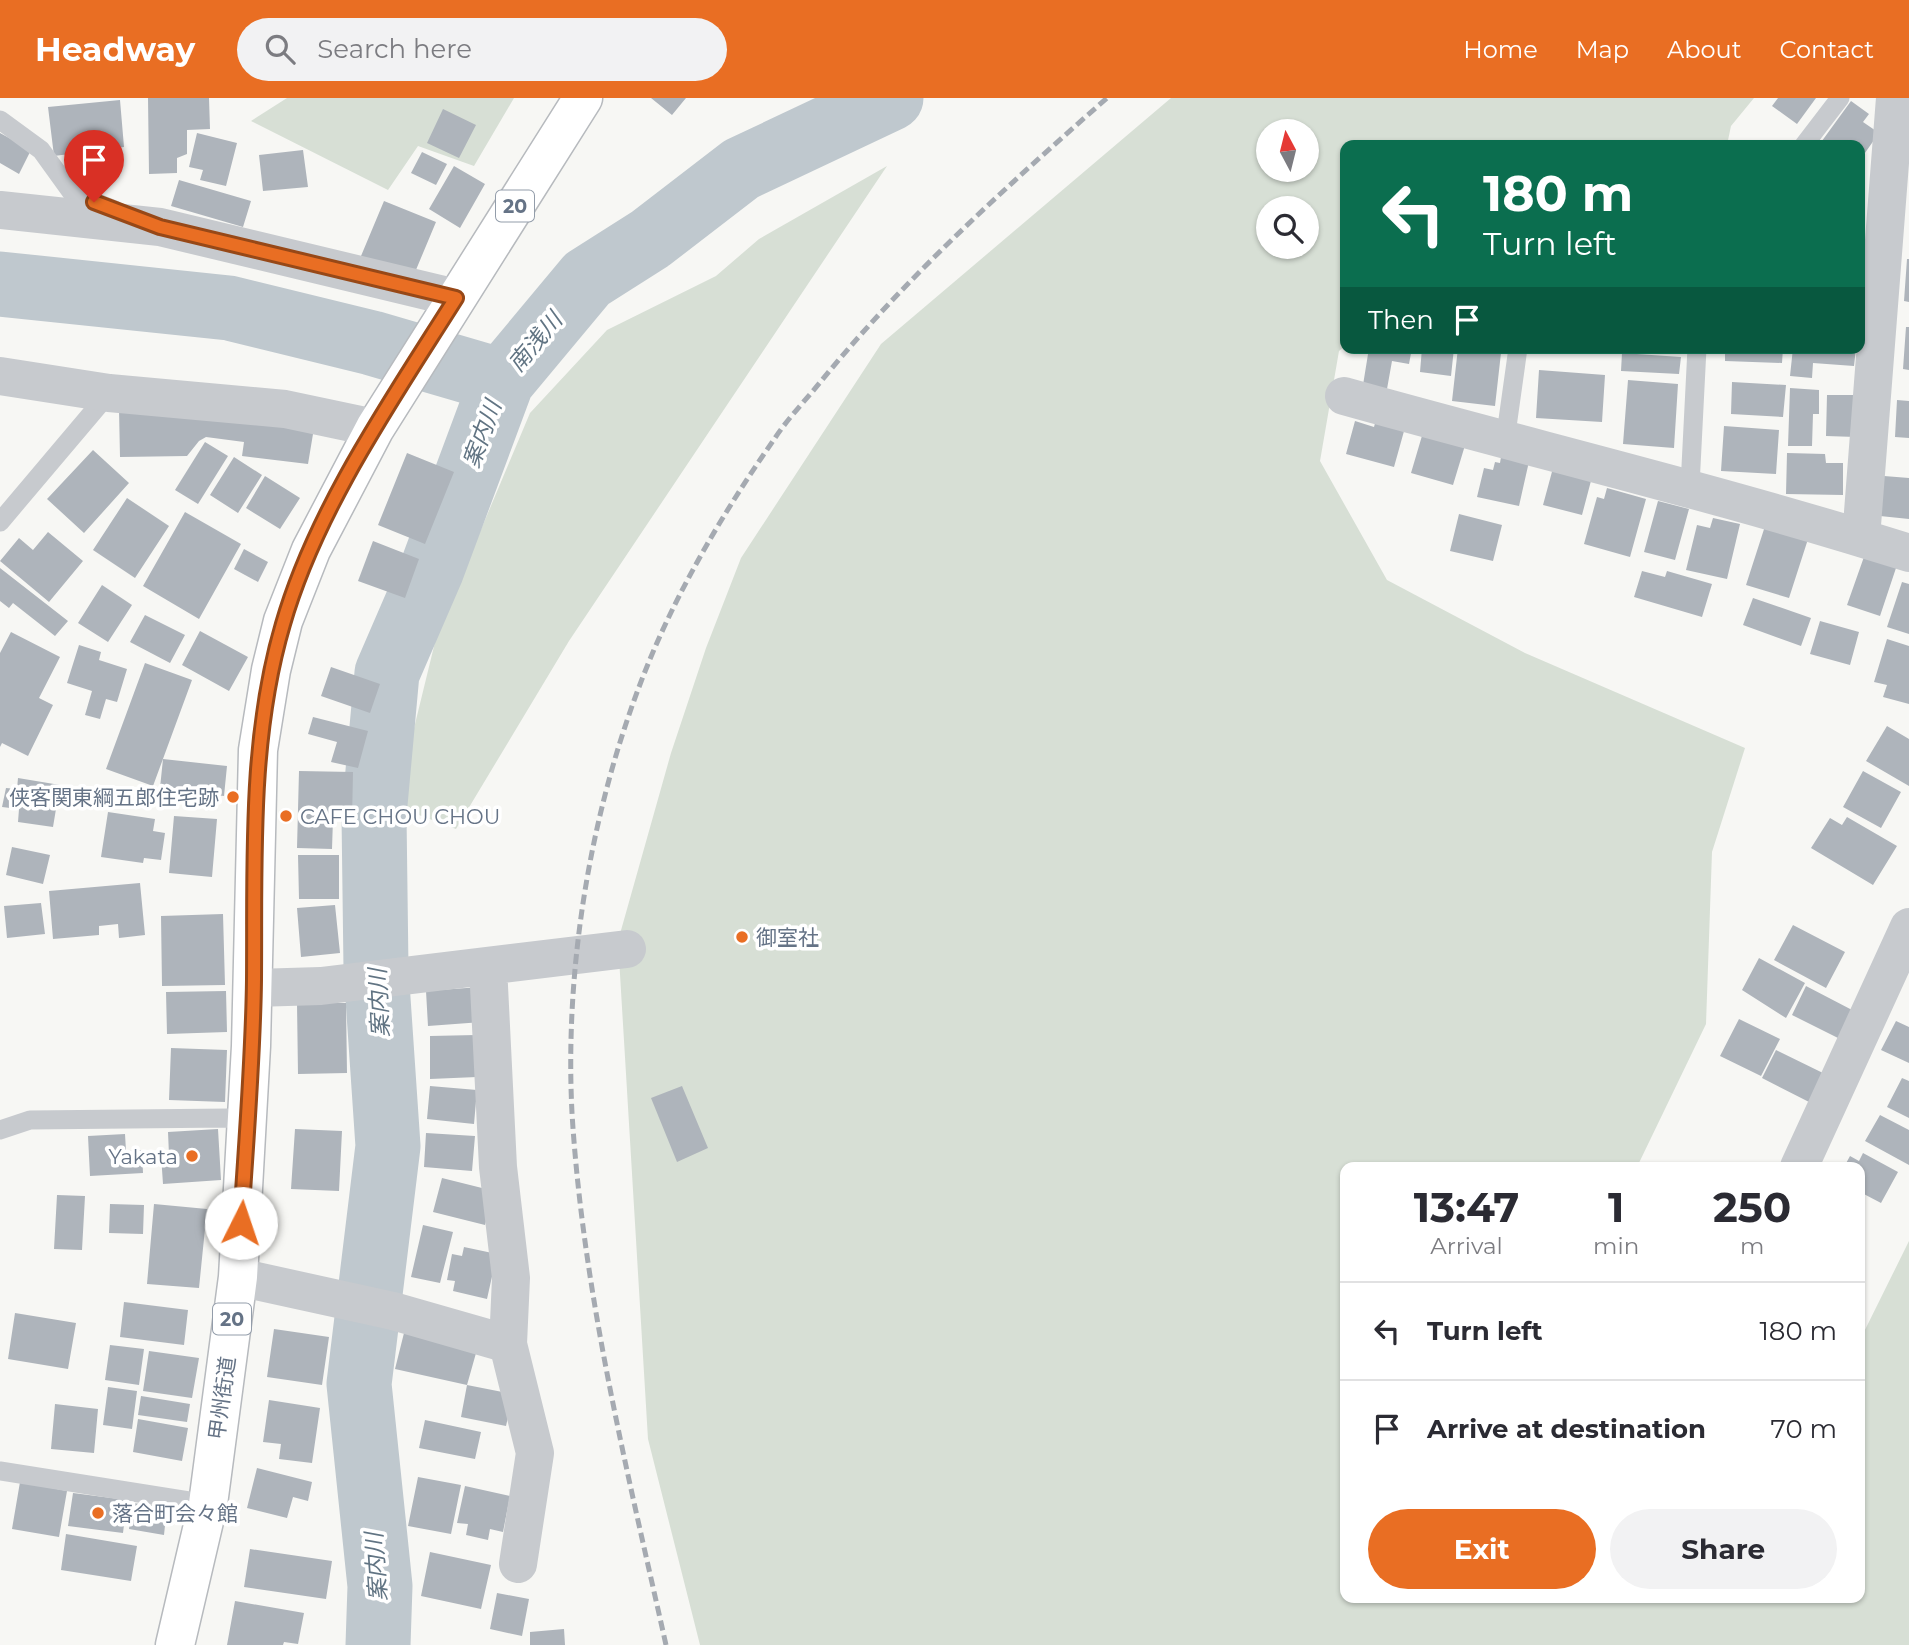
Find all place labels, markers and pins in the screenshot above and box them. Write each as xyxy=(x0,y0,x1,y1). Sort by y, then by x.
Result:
pin xyxy=(64,130,124,202)
place label: 侠客関東綱五郎住宅跡 xyxy=(9,785,219,810)
marker: 侠客関東綱五郎住宅跡 xyxy=(225,789,241,805)
place label: CAFE CHOU CHOU xyxy=(300,804,500,829)
marker: CAFE CHOU CHOU xyxy=(278,808,294,824)
place label: 御室社 xyxy=(756,925,819,950)
marker: 御室社 xyxy=(734,929,750,945)
place label: Yakata xyxy=(108,1144,178,1169)
marker: Yakata xyxy=(184,1148,200,1164)
place label: 落合町会々館 xyxy=(112,1501,238,1526)
marker: 落合町会々館 xyxy=(90,1505,106,1521)

